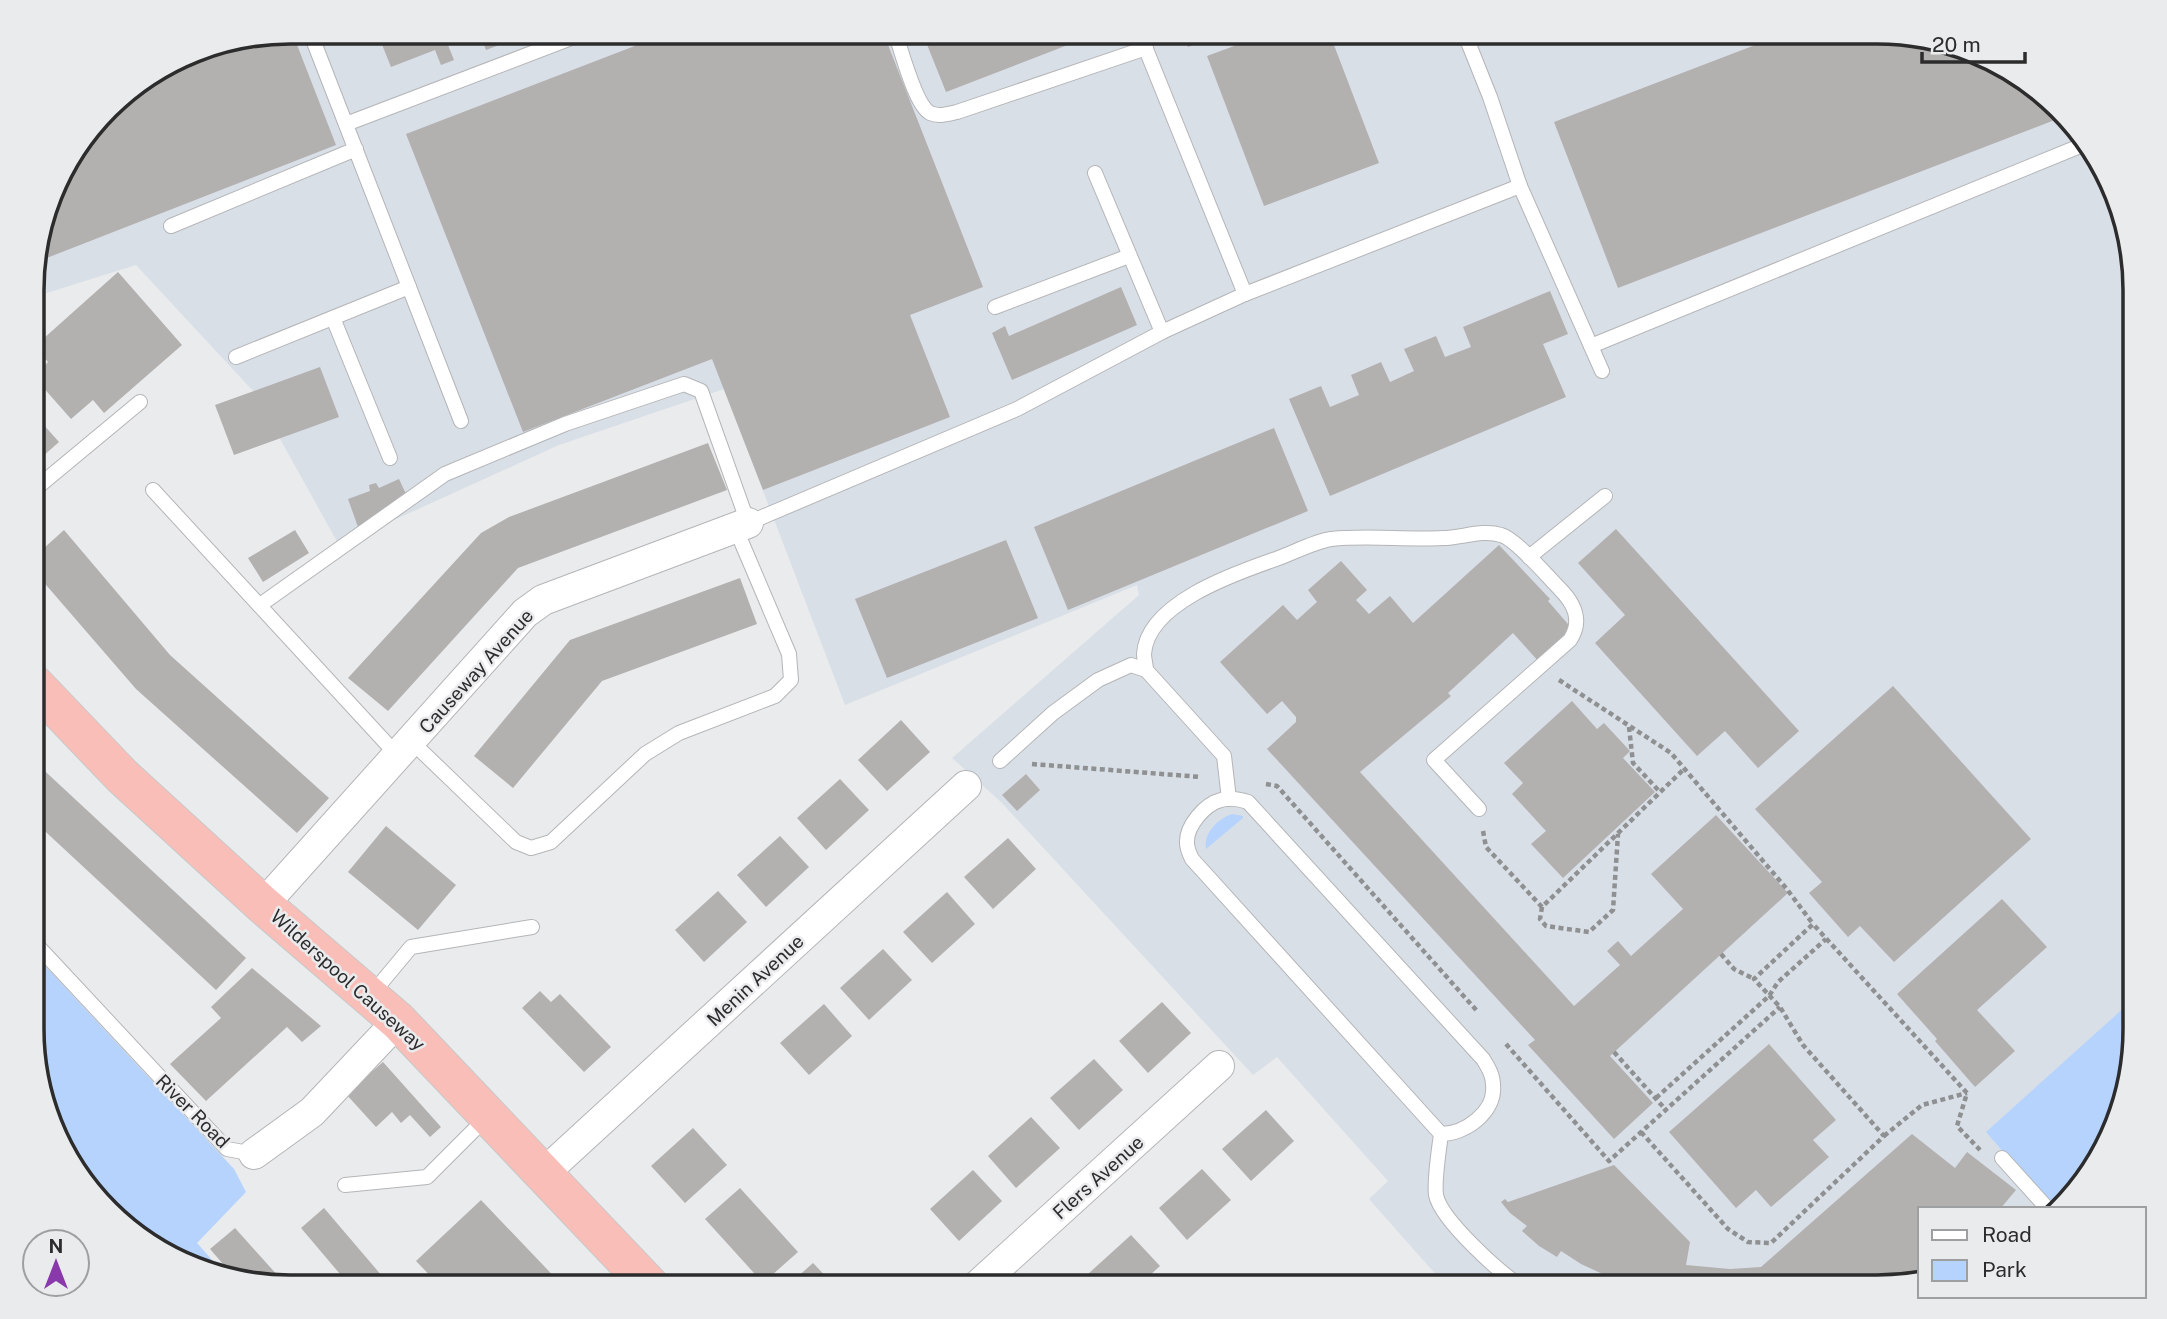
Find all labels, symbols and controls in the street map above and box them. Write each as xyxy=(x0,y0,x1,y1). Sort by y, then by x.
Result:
scale bar xyxy=(1922,21,2025,65)
text: 20 m xyxy=(1932,32,1981,57)
street label: Causeway Avenue xyxy=(414,604,538,738)
street label: Wilderspool Causeway xyxy=(266,905,430,1055)
street label: Menin Avenue xyxy=(702,930,808,1030)
street label: River Road xyxy=(152,1070,234,1152)
street label: Flers Avenue xyxy=(1048,1131,1148,1223)
legend xyxy=(1918,1207,2146,1298)
text: Road xyxy=(1982,1222,2032,1247)
north arrow xyxy=(21,1228,91,1298)
text: N xyxy=(49,1235,63,1257)
text: Park xyxy=(1982,1257,2027,1282)

